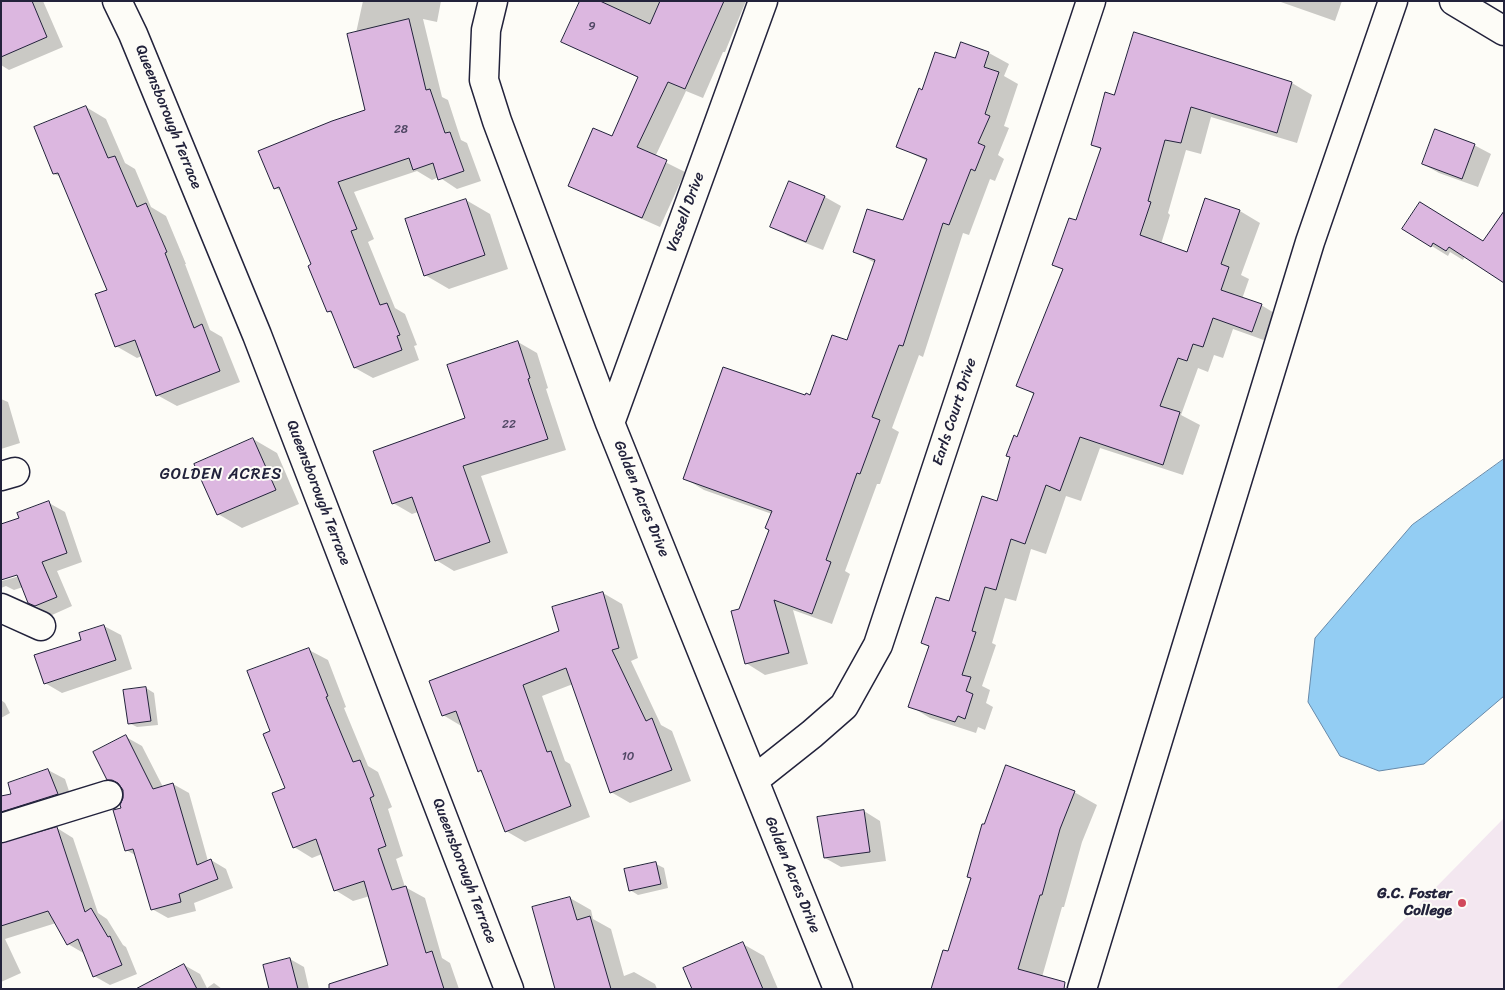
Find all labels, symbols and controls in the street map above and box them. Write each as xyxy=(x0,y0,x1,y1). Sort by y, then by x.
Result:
house number: 9 xyxy=(588,20,596,34)
street label: Queensborough Terrace xyxy=(131,42,205,192)
house number: 28 xyxy=(394,123,408,137)
street label: Vassell Drive xyxy=(663,170,709,254)
street label: Earls Court Drive xyxy=(929,356,981,468)
street label: Queensborough Terrace xyxy=(282,418,354,568)
house number: 22 xyxy=(502,418,516,432)
street label: Golden Acres Drive xyxy=(609,438,673,560)
district label: GOLDEN ACRES xyxy=(159,465,283,485)
house number: 10 xyxy=(622,750,634,764)
street label: Queensborough Terrace xyxy=(428,796,500,946)
street label: Golden Acres Drive xyxy=(760,814,824,936)
place label: G.C. Foster College xyxy=(1377,885,1452,920)
marker: G.C. Foster College xyxy=(1456,897,1468,909)

